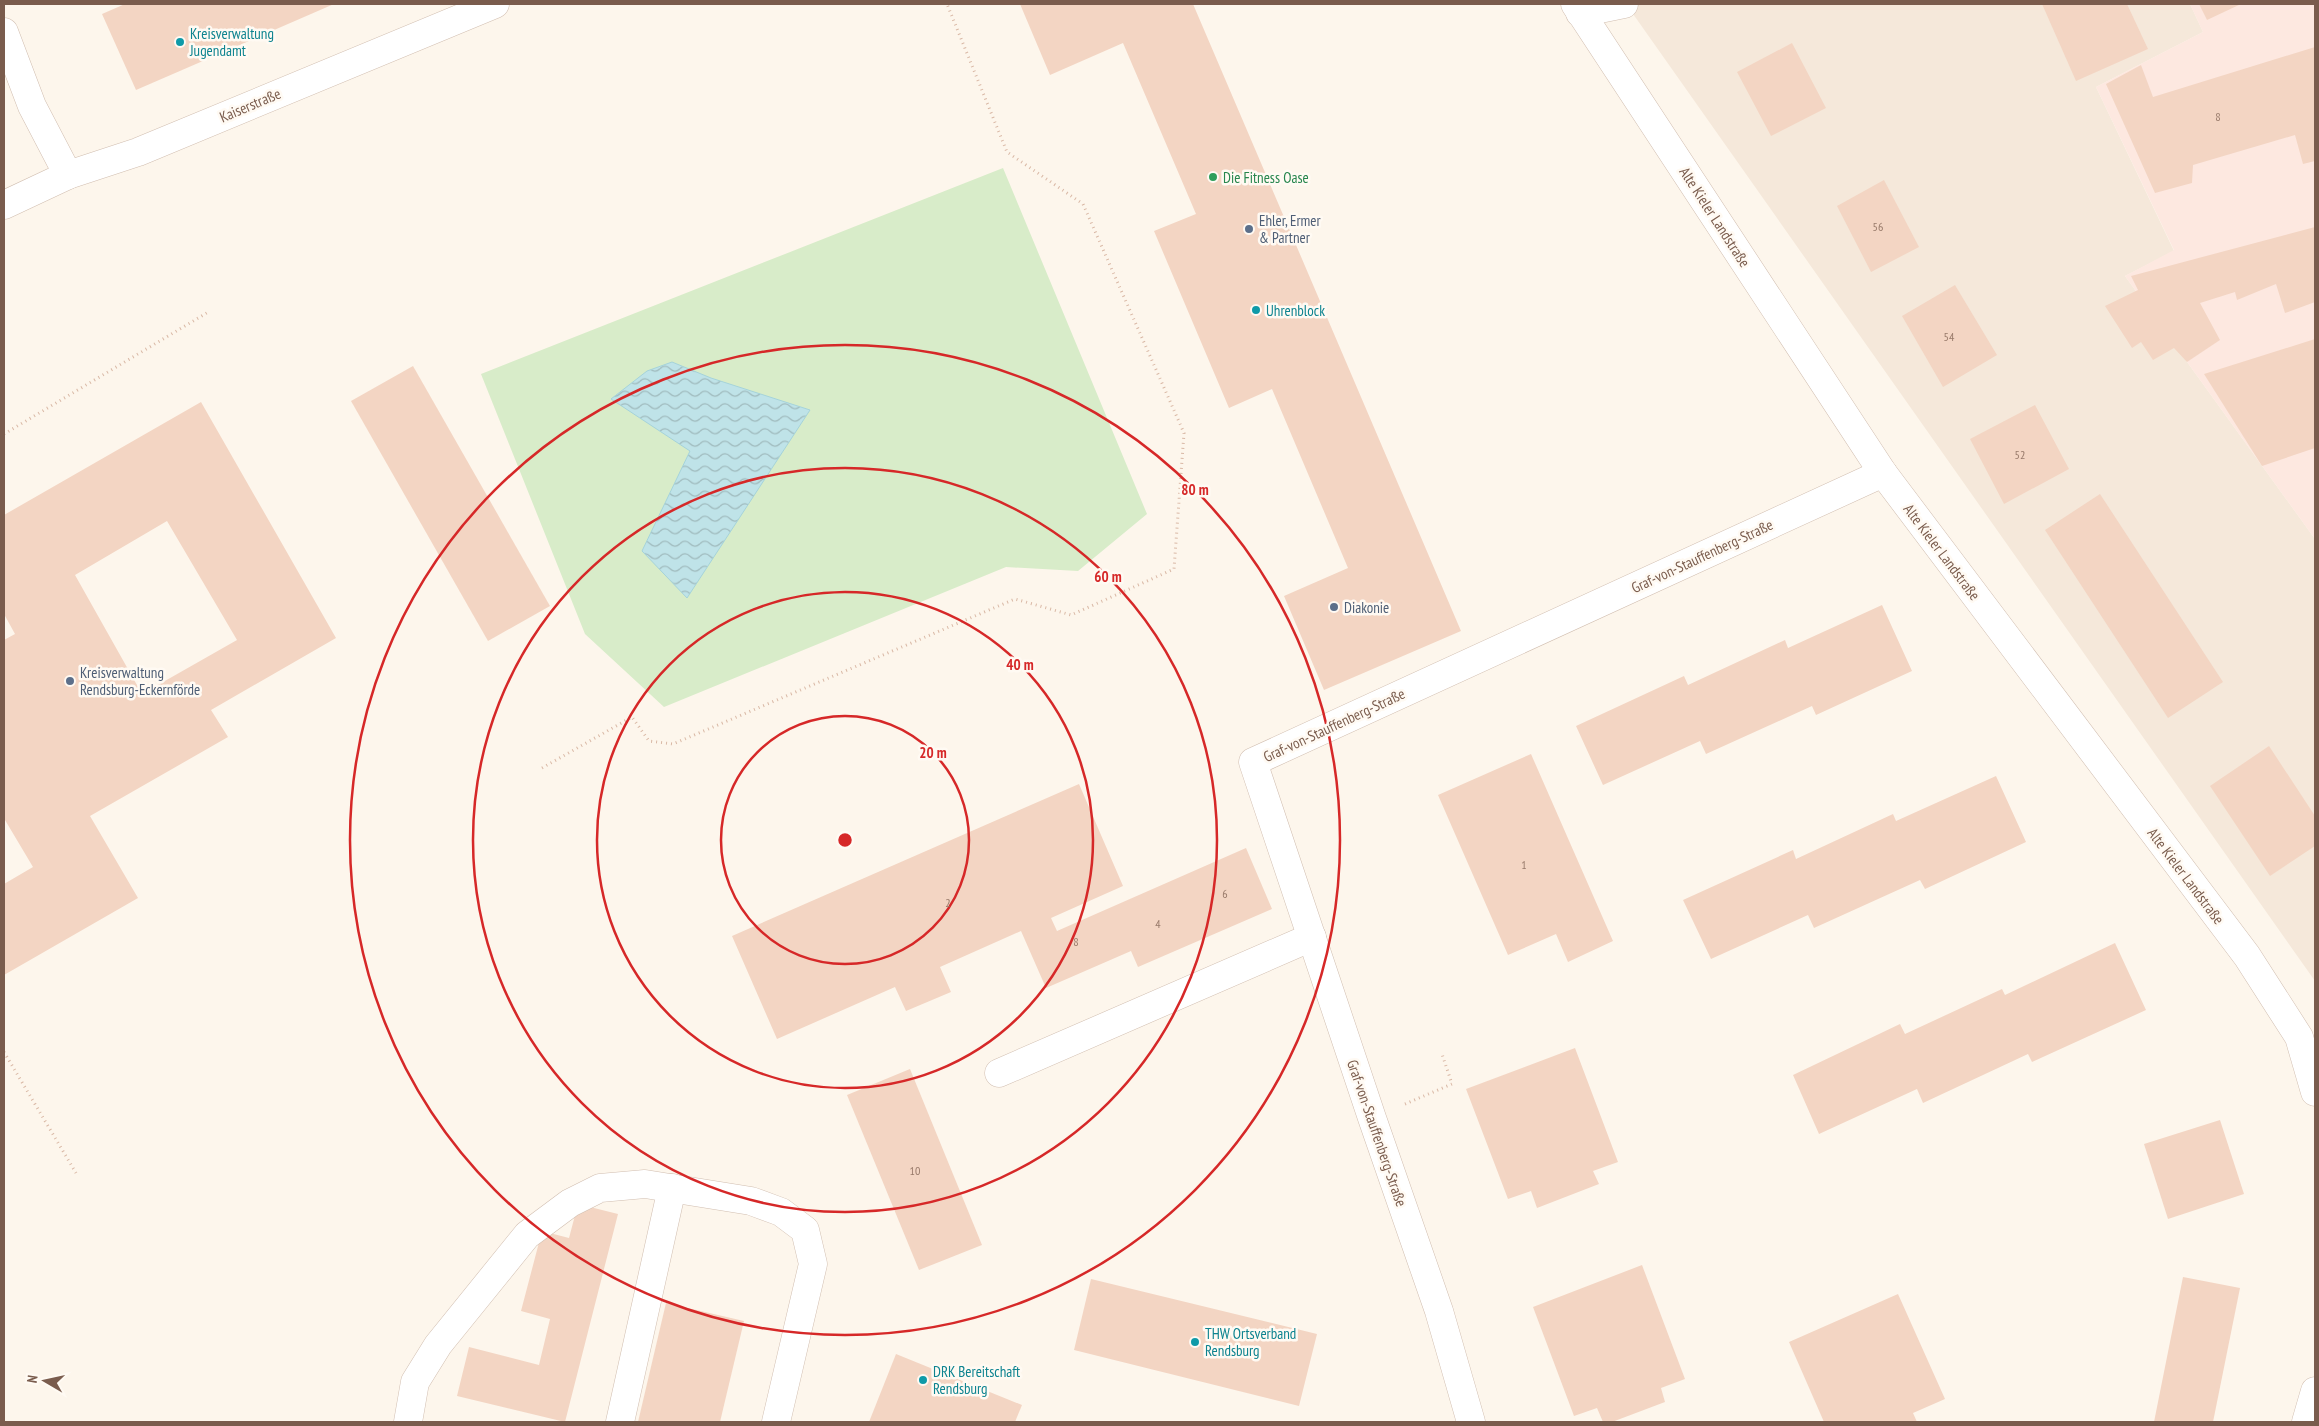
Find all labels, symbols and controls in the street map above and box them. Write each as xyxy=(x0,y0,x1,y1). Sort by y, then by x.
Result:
place label: Kreisverwaltung Jugendamt xyxy=(189,24,274,60)
marker: Kreisverwaltung Jugendamt xyxy=(174,36,186,48)
street label: Kaiserstraße xyxy=(217,84,283,126)
house number: 8 xyxy=(2215,109,2221,124)
street label: Alte Kieler Landstraße xyxy=(1676,163,1754,271)
place label: Die Fitness Oase xyxy=(1223,168,1309,187)
marker: Die Fitness Oase xyxy=(1207,171,1219,183)
place label: Ehler, Ermer & Partner xyxy=(1259,211,1322,247)
house number: 56 xyxy=(1873,219,1883,234)
marker: Ehler, Ermer & Partner xyxy=(1243,223,1255,235)
place label: Uhrenblock xyxy=(1266,301,1325,320)
marker: Uhrenblock xyxy=(1250,304,1262,316)
house number: 54 xyxy=(1944,329,1955,344)
house number: 52 xyxy=(2015,447,2025,462)
text: 80 m xyxy=(1181,480,1209,499)
street label: Alte Kieler Landstraße xyxy=(1900,500,1984,604)
street label: Graf-von-Stauffenberg-Straße xyxy=(1628,515,1776,597)
text: 60 m xyxy=(1094,567,1122,586)
place label: Diakonie xyxy=(1344,598,1389,617)
marker: Diakonie xyxy=(1328,601,1340,613)
text: 40 m xyxy=(1006,655,1034,674)
place label: Kreisverwaltung Rendsburg-Eckernförde xyxy=(80,663,200,699)
marker: Kreisverwaltung Rendsburg-Eckernförde xyxy=(64,675,76,687)
street label: Graf-von-Stauffenberg-Straße xyxy=(1260,684,1408,766)
text: 20 m xyxy=(919,743,947,762)
street label: Alte Kieler Landstraße xyxy=(2144,824,2228,928)
centre of rings xyxy=(836,831,854,849)
house number: 1 xyxy=(1521,857,1527,872)
house number: 6 xyxy=(1222,886,1228,901)
house number: 2 xyxy=(945,895,951,910)
house number: 4 xyxy=(1155,916,1161,931)
house number: 8 xyxy=(1073,934,1079,949)
street label: Graf-von-Stauffenberg-Straße xyxy=(1343,1057,1411,1209)
house number: 10 xyxy=(910,1163,920,1178)
place label: THW Ortsverband Rendsburg xyxy=(1205,1324,1296,1360)
marker: THW Ortsverband Rendsburg xyxy=(1189,1336,1201,1348)
north arrow xyxy=(20,1356,70,1406)
place label: DRK Bereitschaft Rendsburg xyxy=(933,1362,1020,1398)
text: N xyxy=(23,1374,42,1384)
marker: DRK Bereitschaft Rendsburg xyxy=(917,1374,929,1386)

